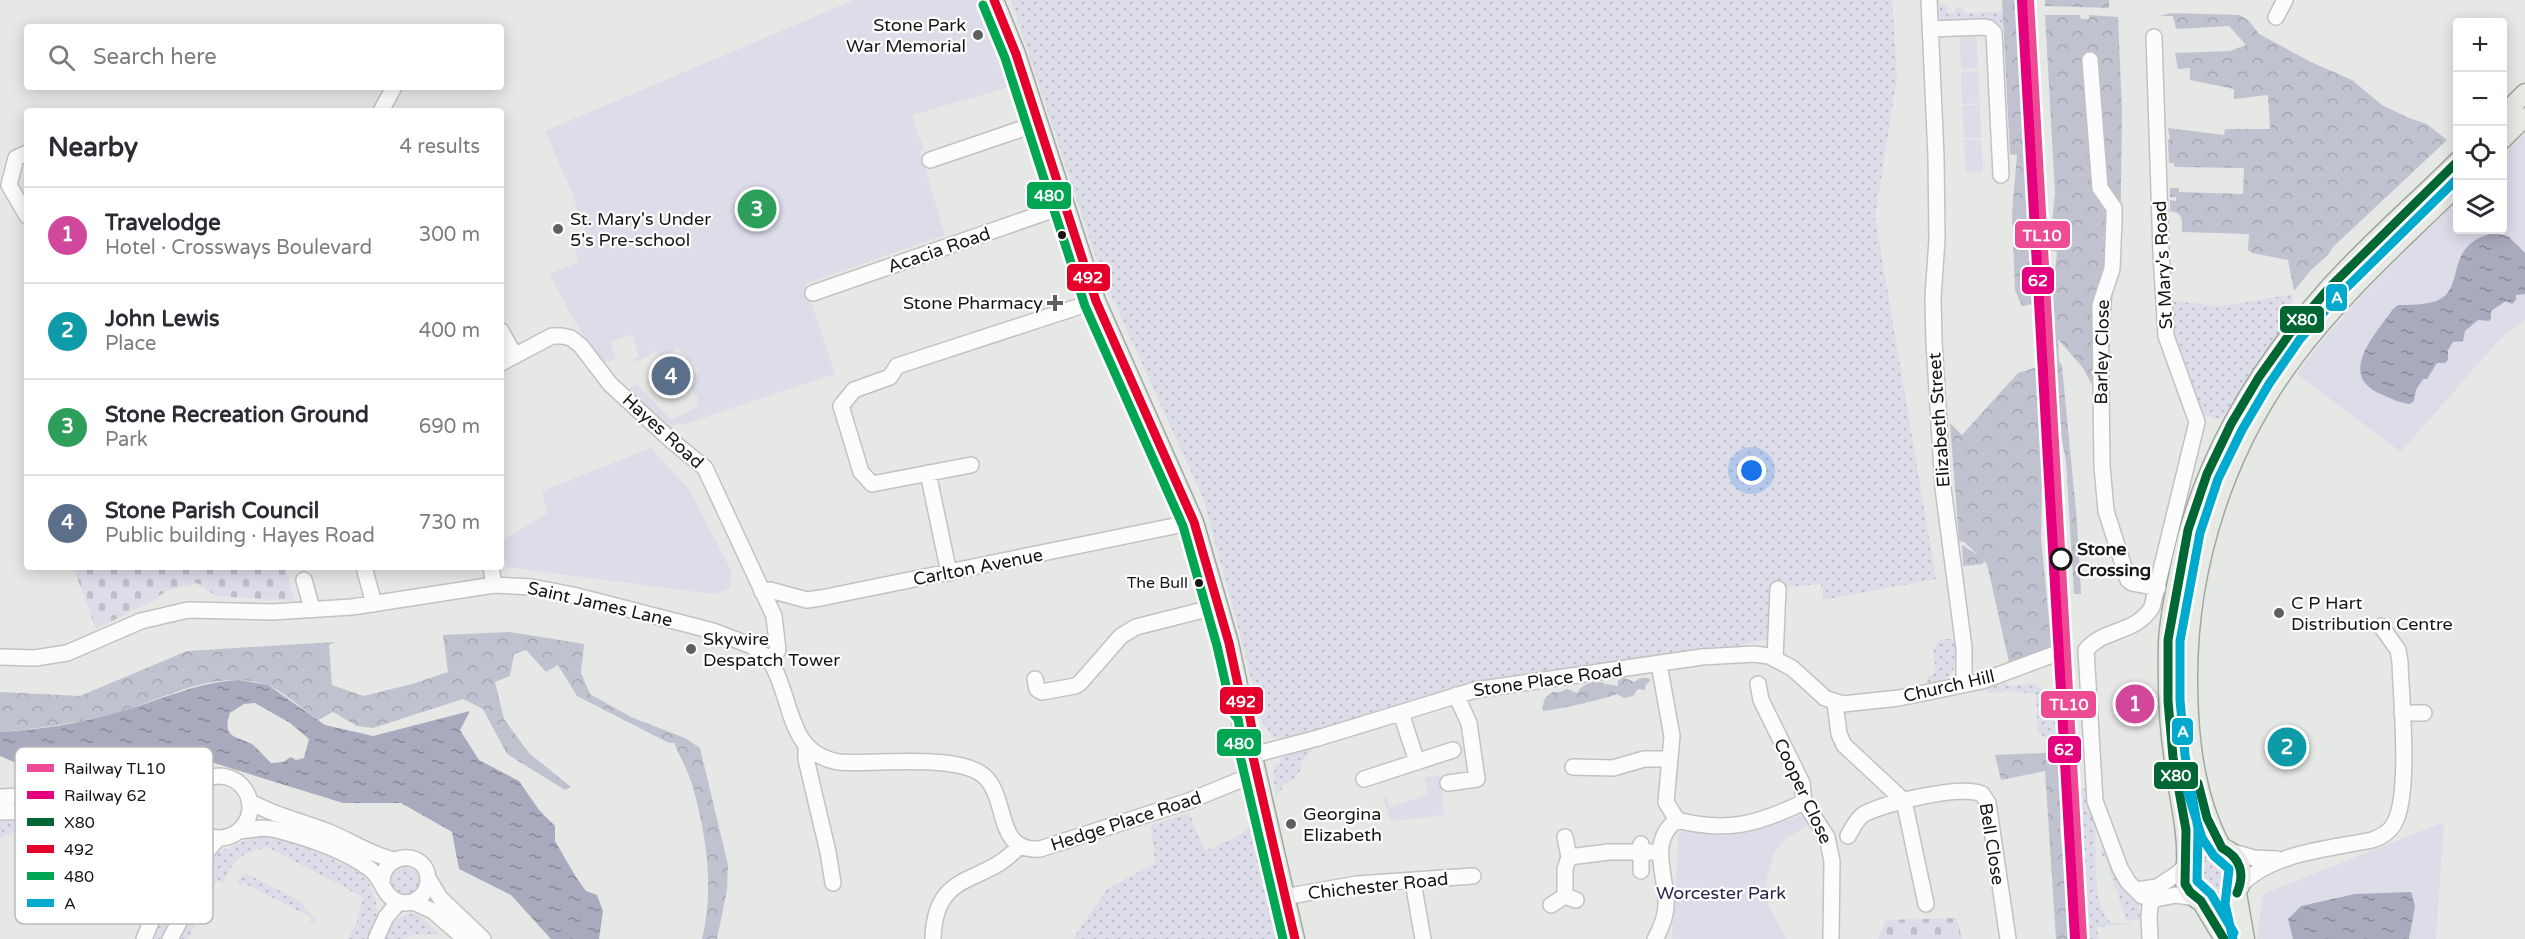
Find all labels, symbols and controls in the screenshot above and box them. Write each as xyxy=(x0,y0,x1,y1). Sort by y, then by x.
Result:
place label: Stone Park War Memorial xyxy=(846,14,966,57)
map controls xyxy=(2453,18,2507,234)
button: + xyxy=(2453,18,2507,72)
search box xyxy=(24,24,504,90)
marker: Stone Park War Memorial xyxy=(971,28,985,42)
icon: search xyxy=(45,41,78,74)
text: Search here xyxy=(93,44,217,70)
button: − xyxy=(2453,72,2507,126)
button: locate xyxy=(2453,126,2507,180)
text: Nearby xyxy=(48,132,138,163)
text: 4 results xyxy=(400,135,480,159)
button: layers xyxy=(2453,180,2507,234)
line badge: 480 xyxy=(1026,181,1072,210)
pin: 3 xyxy=(738,186,777,232)
text: 480 xyxy=(1034,186,1064,206)
street label: St Mary's Road xyxy=(2149,200,2177,330)
place label: St. Mary's Under 5's Pre-school xyxy=(570,208,711,251)
text: Travelodge xyxy=(105,210,221,236)
line badge: TL10 xyxy=(2014,220,2071,249)
marker: St. Mary's Under 5's Pre-school xyxy=(551,222,565,236)
street label: Acacia Road xyxy=(885,222,993,278)
text: 1 xyxy=(61,223,74,247)
text: 300 m xyxy=(419,223,480,247)
text: TL10 xyxy=(2021,226,2062,246)
unlabelled marker xyxy=(1056,229,1068,241)
text: Hotel · Crossways Boulevard xyxy=(105,236,372,260)
line badge: 492 xyxy=(1066,263,1111,292)
line badge: 62 xyxy=(2021,266,2055,295)
text: 492 xyxy=(1073,268,1103,288)
text: 62 xyxy=(2028,271,2048,291)
line badge: A xyxy=(2325,283,2348,312)
text: A xyxy=(2331,288,2343,308)
place label: Stone Pharmacy xyxy=(903,292,1043,314)
marker: Stone Pharmacy xyxy=(1048,296,1062,310)
street label: Barley Close xyxy=(2090,299,2114,405)
line badge: X80 xyxy=(2279,305,2325,334)
text: John Lewis xyxy=(105,306,220,332)
text: X80 xyxy=(2287,310,2317,330)
text: 2 xyxy=(61,319,74,343)
text: 400 m xyxy=(419,319,480,343)
text: Place xyxy=(105,332,156,356)
street label: Elizabeth Street xyxy=(1923,352,1955,488)
pin: 4 xyxy=(652,354,690,398)
street label: Hayes Road xyxy=(618,389,708,473)
text: Stone Recreation Ground xyxy=(105,402,369,428)
text: 3 xyxy=(61,415,74,439)
text: 690 m xyxy=(419,415,480,439)
text: Park xyxy=(105,428,148,452)
your location xyxy=(1737,456,1766,485)
text: Stone Parish Council xyxy=(105,498,319,524)
text: 4 xyxy=(61,511,74,535)
text: 730 m xyxy=(419,511,480,535)
text: Public building · Hayes Road xyxy=(105,524,375,548)
place label: Stone Crossing xyxy=(2077,538,2151,581)
street label: Carlton Avenue xyxy=(911,544,1045,590)
marker: Stone Crossing xyxy=(2050,548,2072,570)
place label: The Bull xyxy=(1127,573,1188,593)
street label: Saint James Lane xyxy=(525,577,675,631)
marker: The Bull xyxy=(1193,577,1205,589)
place label: C P Hart Distribution Centre xyxy=(2291,592,2453,635)
marker: C P Hart Distribution Centre xyxy=(2272,606,2286,620)
place label: Skywire Despatch Tower xyxy=(703,628,840,671)
marker: Skywire Despatch Tower xyxy=(684,642,698,656)
street label: Stone Place Road xyxy=(1472,659,1624,701)
street label: Church Hill xyxy=(1901,665,1997,707)
pin: 1 xyxy=(2116,682,2154,726)
line badge: 492 xyxy=(1219,686,1264,715)
line badge: TL10 xyxy=(2040,690,2097,719)
text: 492 xyxy=(1226,692,1256,712)
text: TL10 xyxy=(2048,695,2089,715)
line badge: A xyxy=(2171,717,2194,746)
text: A xyxy=(2177,722,2189,742)
pin: 2 xyxy=(2268,724,2306,770)
line badge: 480 xyxy=(1216,728,1262,757)
text: 480 xyxy=(1224,734,1254,754)
street label: Cooper Close xyxy=(1769,735,1837,847)
line badge: 62 xyxy=(2047,735,2082,764)
text: 62 xyxy=(2054,740,2074,760)
legend xyxy=(15,747,213,924)
text: Railway TL10 xyxy=(64,759,166,779)
line badge: X80 xyxy=(2153,761,2199,790)
text: X80 xyxy=(2161,766,2191,786)
text: Railway 62 xyxy=(64,786,147,806)
street label: Hedge Place Road xyxy=(1048,786,1204,856)
street label: Bell Close xyxy=(1975,801,2009,887)
place label: Georgina Elizabeth xyxy=(1303,803,1382,846)
text: X80 xyxy=(64,813,95,833)
marker: Georgina Elizabeth xyxy=(1284,817,1298,831)
text: 492 xyxy=(64,840,94,860)
text: 480 xyxy=(64,867,94,887)
street label: Chichester Road xyxy=(1307,868,1449,904)
park label: Worcester Park xyxy=(1656,882,1786,904)
text: A xyxy=(64,894,76,914)

